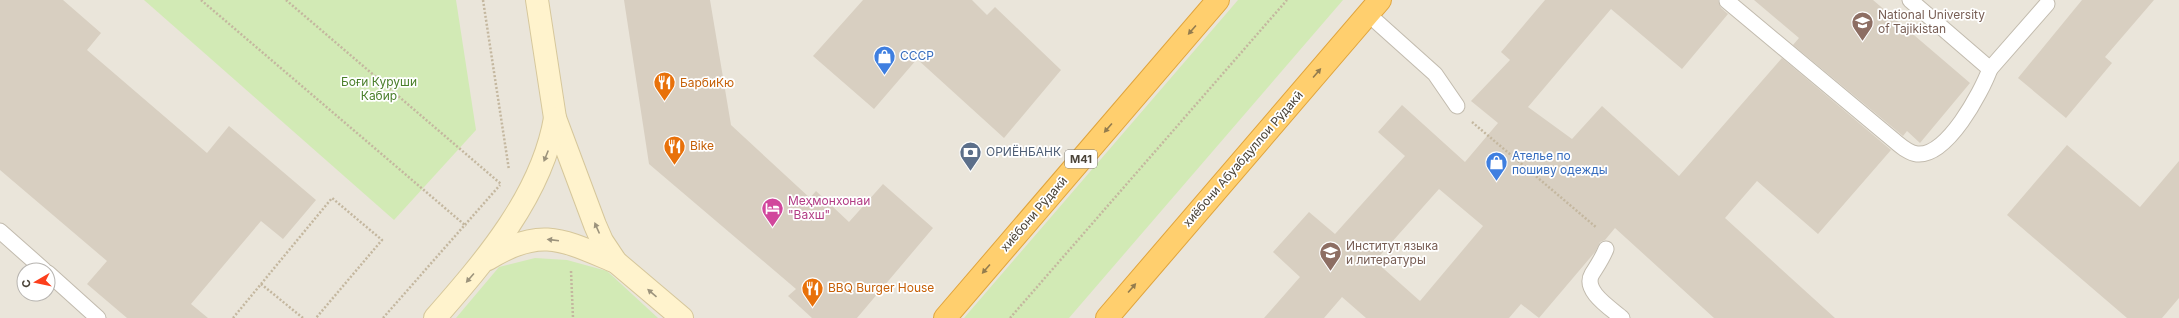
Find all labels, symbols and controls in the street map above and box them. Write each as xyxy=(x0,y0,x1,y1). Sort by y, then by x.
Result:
place label: National University of Tajikistan xyxy=(1878,7,1985,36)
school or university icon: National University of Tajikistan xyxy=(1849,9,1875,42)
one-way arrow xyxy=(1188,24,1197,35)
shop icon: СССР xyxy=(872,43,898,76)
place label: СССР xyxy=(900,48,934,63)
one-way arrow xyxy=(1312,67,1321,78)
restaurant icon: БарбиКю xyxy=(652,70,678,103)
park label: Боғи Куруши Кабир xyxy=(341,74,417,103)
place label: БарбиКю xyxy=(680,75,734,90)
street label: хиёбони Абуабдуллои Рӯдакӣ xyxy=(1179,88,1306,230)
one-way arrow xyxy=(1103,123,1112,134)
restaurant icon: Bike xyxy=(662,133,688,166)
place label: Bike xyxy=(690,138,714,153)
bank icon: ОРИЁНБАНК xyxy=(958,139,984,172)
place label: ОРИЁНБАНК xyxy=(986,144,1061,159)
place label: Ателье по пошиву одежды xyxy=(1512,148,1608,177)
road number: M41 xyxy=(1065,150,1097,168)
shop icon: Ателье по пошиву одежды xyxy=(1483,150,1509,183)
one-way arrow xyxy=(542,151,548,163)
street label: хиёбони Рӯдакӣ xyxy=(997,173,1070,254)
place label: Меҳмонхонаи "Вахш" xyxy=(788,193,870,222)
hotel icon: Меҳмонхонаи "Вахш" xyxy=(759,195,785,228)
one-way arrow xyxy=(593,222,599,234)
one-way arrow xyxy=(547,237,559,243)
place label: Институт языка и литературы xyxy=(1346,238,1438,267)
school or university icon: Институт языка и литературы xyxy=(1318,240,1344,273)
north arrow xyxy=(16,262,56,302)
one-way arrow xyxy=(982,264,991,275)
one-way arrow xyxy=(465,273,474,283)
restaurant icon: BBQ Burger House xyxy=(799,275,825,308)
text: С xyxy=(19,278,34,289)
place label: BBQ Burger House xyxy=(828,280,934,295)
one-way arrow xyxy=(1127,284,1136,293)
one-way arrow xyxy=(647,288,657,297)

